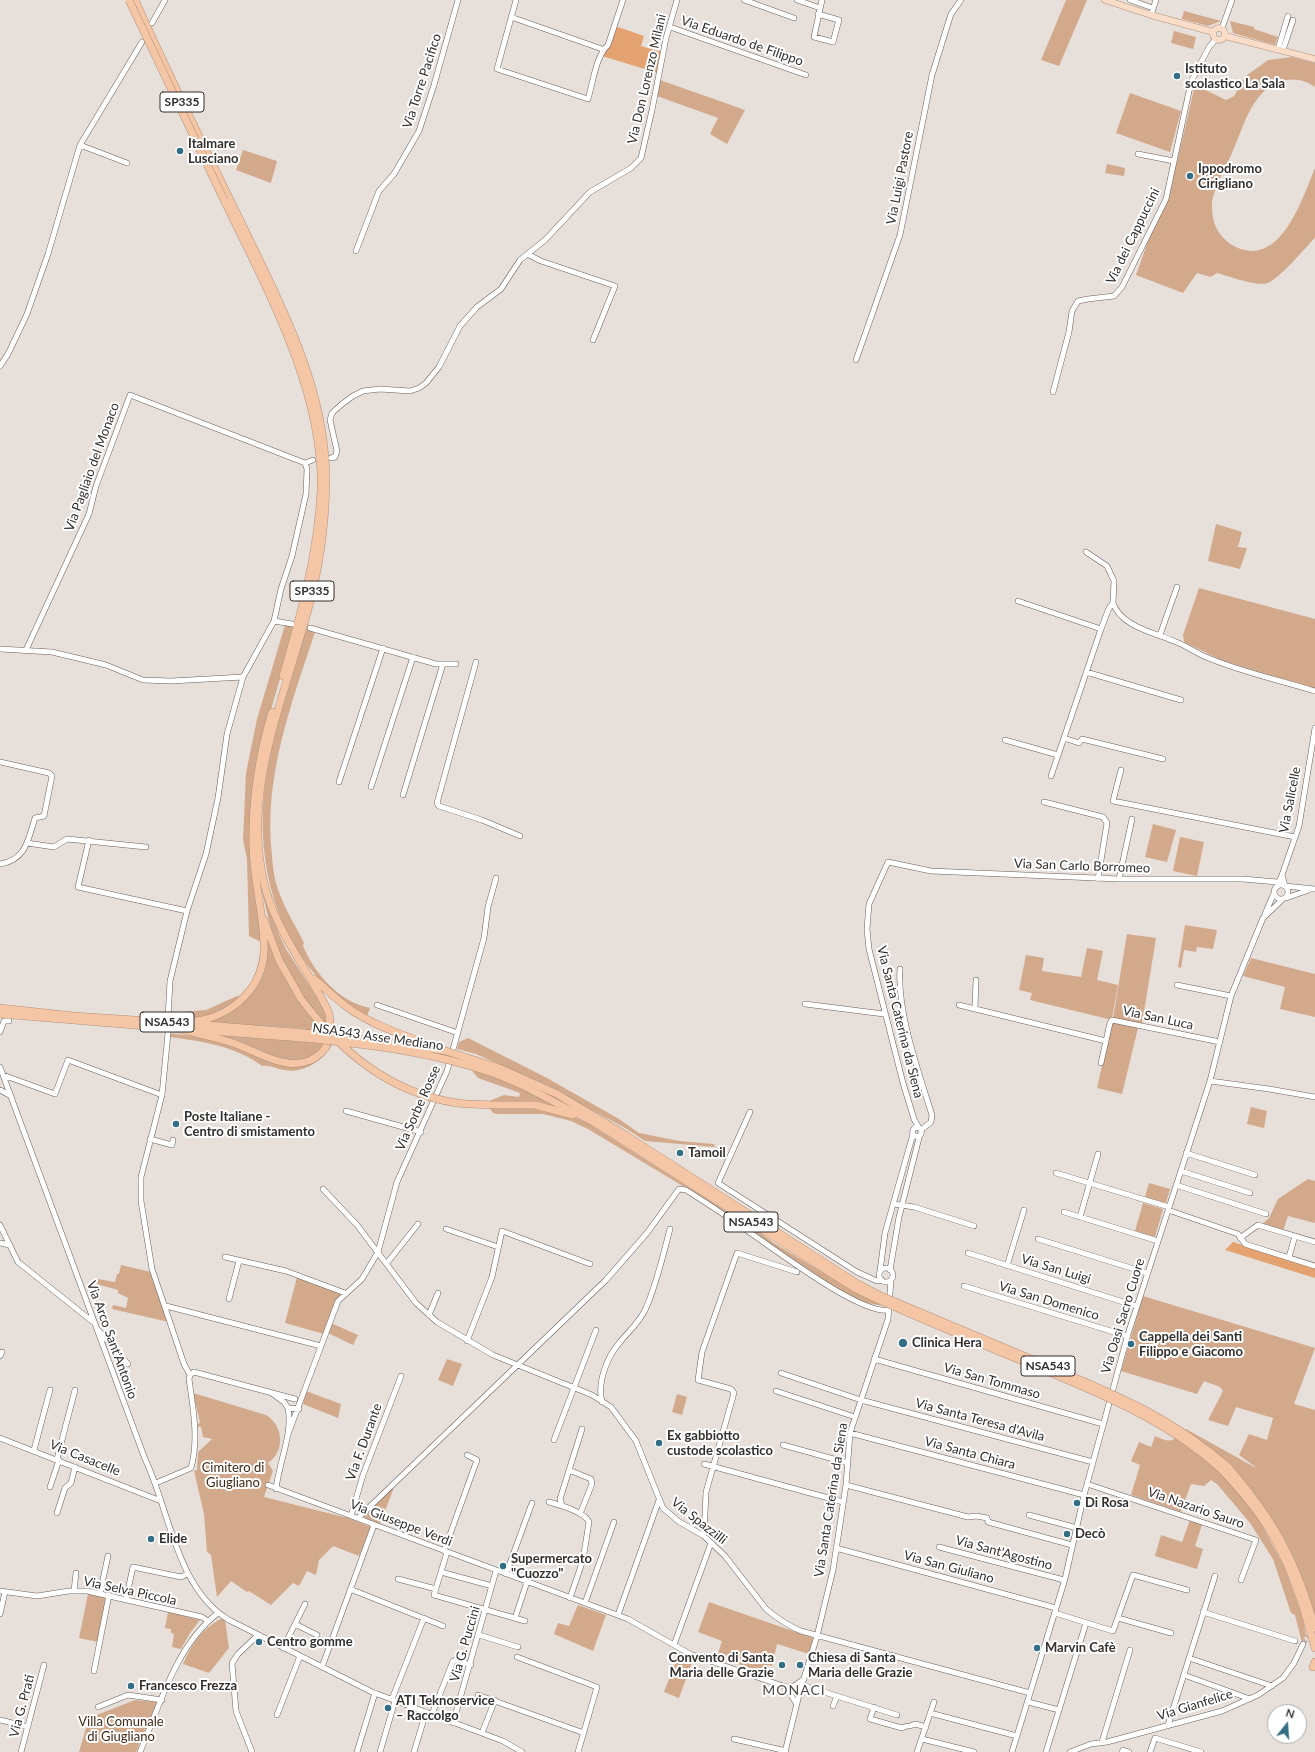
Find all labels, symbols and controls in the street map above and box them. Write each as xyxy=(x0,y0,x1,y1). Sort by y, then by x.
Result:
street label: Via Don Lorenzo Milani xyxy=(624,12,670,146)
street label: Via Eduardo de Filippo xyxy=(679,13,805,69)
street label: Via Torre Pacifico xyxy=(399,32,445,130)
place label: Istituto scolastico La Sala xyxy=(1185,61,1285,92)
marker: Istituto scolastico La Sala xyxy=(1172,71,1182,81)
road number: SP335 xyxy=(160,92,204,112)
street label: Via Luigi Pastore xyxy=(883,130,917,226)
place label: Italmare Lusciano xyxy=(188,136,238,167)
marker: Italmare Lusciano xyxy=(175,146,185,156)
place label: Ippodromo Cirigliano xyxy=(1198,161,1262,192)
marker: Ippodromo Cirigliano xyxy=(1185,171,1195,181)
street label: Via dei Cappuccini xyxy=(1103,185,1163,287)
street label: Via Pagliaio del Monaco xyxy=(61,400,123,534)
road number: SP335 xyxy=(290,581,334,601)
street label: Via Salicelle xyxy=(1276,765,1304,835)
street label: Via San Carlo Borromeo xyxy=(1014,856,1150,876)
street label: Via Santa Caterina da Siena xyxy=(874,944,926,1100)
street label: Via San Luca xyxy=(1121,1003,1195,1033)
road number: NSA543 xyxy=(140,1012,194,1032)
street label: NSA543 Asse Mediano xyxy=(312,1020,444,1054)
street label: Via Sorbe Rosse xyxy=(392,1063,444,1153)
place label: Poste Italiane - Centro di smistamento xyxy=(184,1109,315,1140)
marker: Poste Italiane - Centro di smistamento xyxy=(171,1119,181,1129)
place label: Tamoil xyxy=(688,1145,726,1161)
marker: Tamoil xyxy=(675,1148,685,1158)
road number: NSA543 xyxy=(724,1212,778,1232)
street label: Via San Luigi xyxy=(1019,1251,1093,1287)
street label: Via Oasi Sacro Cuore xyxy=(1098,1256,1148,1376)
street label: Via San Domenico xyxy=(997,1278,1101,1324)
street label: Via Arco Sant'Antonio xyxy=(83,1279,141,1401)
place label: Cappella dei Santi Filippo e Giacomo xyxy=(1139,1329,1243,1360)
place label: Clinica Hera xyxy=(912,1335,982,1351)
marker: Clinica Hera xyxy=(897,1337,909,1349)
marker: Cappella dei Santi Filippo e Giacomo xyxy=(1126,1339,1136,1349)
road number: NSA543 xyxy=(1021,1356,1075,1376)
street label: Via San Tommaso xyxy=(942,1360,1042,1402)
street label: Via Santa Teresa d'Avila xyxy=(914,1395,1046,1445)
street label: Via F. Durante xyxy=(343,1401,385,1483)
street label: Via Santa Caterina da Siena xyxy=(811,1422,851,1578)
place label: Ex gabbiotto custode scolastico xyxy=(667,1428,773,1459)
street label: Via Santa Chiara xyxy=(923,1433,1017,1473)
street label: Via Casacelle xyxy=(47,1437,123,1479)
marker: Ex gabbiotto custode scolastico xyxy=(654,1438,664,1448)
park label: Cimitero di Giugliano xyxy=(202,1460,264,1491)
street label: Via Nazario Sauro xyxy=(1146,1484,1246,1532)
street label: Via Spazzilli xyxy=(668,1494,730,1548)
place label: Di Rosa xyxy=(1085,1495,1129,1511)
street label: Via Giuseppe Verdi xyxy=(348,1496,454,1550)
marker: Di Rosa xyxy=(1072,1498,1082,1508)
place label: Decò xyxy=(1075,1526,1105,1542)
marker: Decò xyxy=(1062,1529,1072,1539)
place label: Elide xyxy=(159,1531,187,1547)
street label: Via Sant'Agostino xyxy=(954,1533,1054,1573)
marker: Elide xyxy=(146,1534,156,1544)
street label: Via San Giuliano xyxy=(902,1547,996,1587)
place label: Supermercato "Cuozzo" xyxy=(511,1551,592,1582)
marker: Supermercato "Cuozzo" xyxy=(498,1561,508,1571)
street label: Via Selva Piccola xyxy=(82,1573,178,1609)
street label: Via G. Puccini xyxy=(447,1604,483,1684)
place label: Centro gomme xyxy=(267,1634,353,1650)
marker: Centro gomme xyxy=(254,1637,264,1647)
place label: Marvin Cafè xyxy=(1045,1640,1116,1656)
marker: Marvin Cafè xyxy=(1032,1643,1042,1653)
place label: Convento di Santa Maria delle Grazie xyxy=(668,1650,774,1681)
place label: Chiesa di Santa Maria delle Grazie xyxy=(808,1650,912,1681)
marker: Convento di Santa Maria delle Grazie xyxy=(777,1660,787,1670)
marker: Chiesa di Santa Maria delle Grazie xyxy=(795,1660,805,1670)
street label: Via G. Prati xyxy=(6,1673,38,1739)
place label: Francesco Frezza xyxy=(139,1678,237,1694)
marker: Francesco Frezza xyxy=(126,1681,136,1691)
district label: MONACI xyxy=(762,1682,826,1698)
street label: Via Gianfelice xyxy=(1155,1686,1235,1724)
place label: ATI Teknoservice – Raccolgo xyxy=(396,1693,495,1724)
marker: ATI Teknoservice – Raccolgo xyxy=(383,1703,393,1713)
north arrow xyxy=(1267,1704,1307,1744)
text: N xyxy=(1284,1706,1296,1720)
park label: Villa Comunale di Giugliano xyxy=(78,1714,164,1745)

